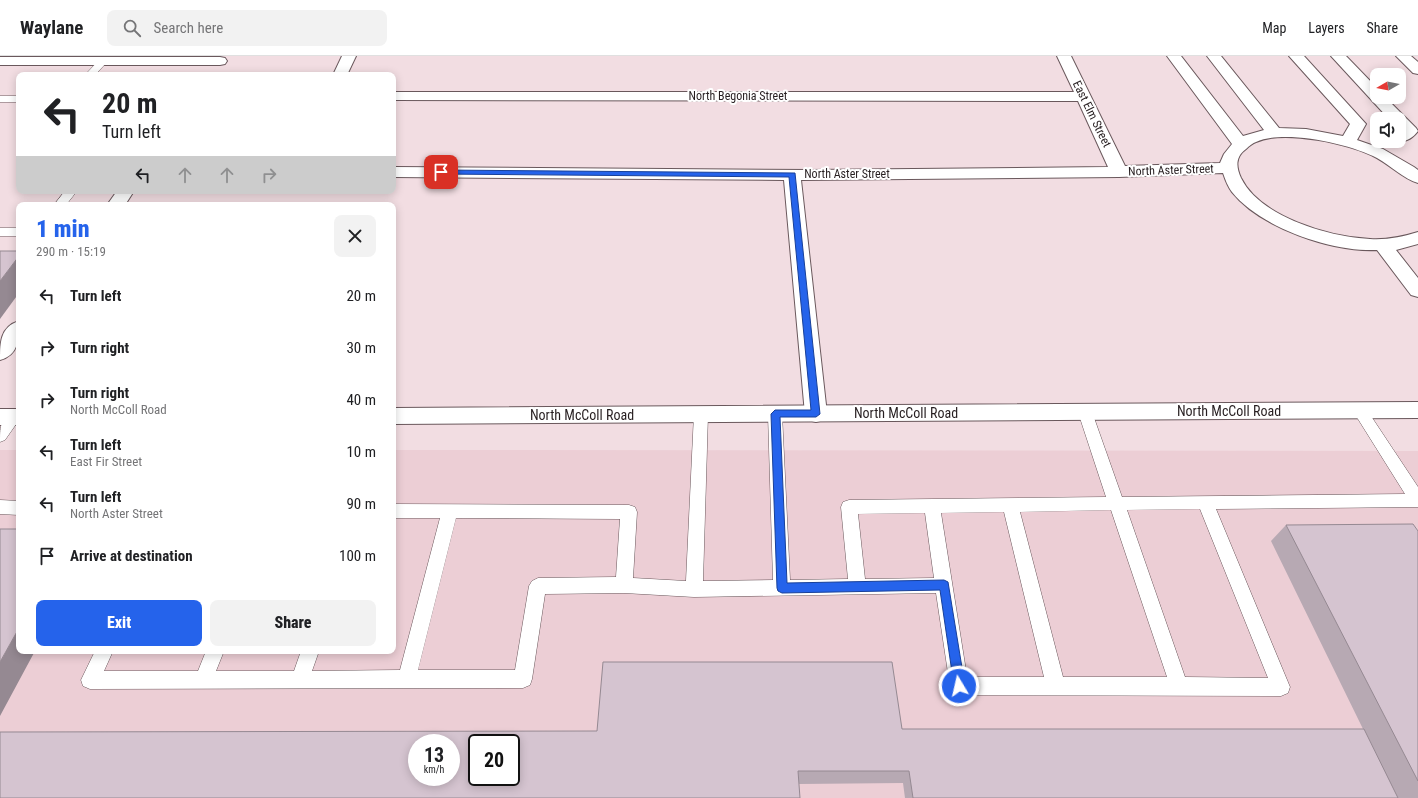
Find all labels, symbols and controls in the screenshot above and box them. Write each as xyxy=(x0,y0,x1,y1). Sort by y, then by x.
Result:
search box xyxy=(107,10,387,46)
text: Waylane xyxy=(20,16,83,39)
icon: search xyxy=(121,17,143,39)
text: Search here xyxy=(153,19,223,37)
text: Map xyxy=(1262,20,1286,36)
text: Layers xyxy=(1308,20,1345,36)
text: Share xyxy=(1367,20,1398,36)
north arrow xyxy=(1370,68,1406,104)
map controls xyxy=(1370,68,1406,148)
street label: East Elm Street xyxy=(1070,79,1114,150)
text: 20 m xyxy=(102,87,158,120)
icon: left xyxy=(36,88,88,140)
street label: North Begonia Street xyxy=(689,89,788,103)
button: sound xyxy=(1370,112,1406,148)
text: Turn left xyxy=(102,121,161,142)
pin xyxy=(424,155,458,189)
icon: arrive xyxy=(430,161,452,183)
street label: North Aster Street xyxy=(1128,161,1214,178)
icon: left xyxy=(132,164,154,186)
icon: ahead xyxy=(174,164,196,186)
icon: ahead xyxy=(216,164,238,186)
icon: right xyxy=(258,164,280,186)
street label: North Aster Street xyxy=(804,167,890,181)
text: 1 min xyxy=(36,215,90,243)
button: close xyxy=(334,215,376,257)
text: 290 m · 15:19 xyxy=(36,244,106,259)
icon: left xyxy=(36,285,58,307)
text: Turn left xyxy=(70,287,121,305)
text: 20 m xyxy=(346,287,376,305)
icon: right xyxy=(36,337,58,359)
text: Turn right xyxy=(70,339,129,357)
text: 30 m xyxy=(346,339,376,357)
text: Turn right xyxy=(70,384,129,402)
icon: right xyxy=(36,389,58,411)
text: 40 m xyxy=(346,391,376,409)
text: North McColl Road xyxy=(70,402,167,417)
street label: North McColl Road xyxy=(1177,403,1281,419)
street label: North McColl Road xyxy=(854,405,958,421)
street label: North McColl Road xyxy=(530,407,634,423)
text: Turn left xyxy=(70,436,121,454)
icon: left xyxy=(36,441,58,463)
text: 10 m xyxy=(346,443,376,461)
text: East Fir Street xyxy=(70,454,142,469)
text: Turn left xyxy=(70,488,121,506)
icon: left xyxy=(36,493,58,515)
text: 90 m xyxy=(346,495,376,513)
text: North Aster Street xyxy=(70,506,163,521)
icon: arrive xyxy=(36,545,58,567)
text: Arrive at destination xyxy=(70,547,193,565)
text: 100 m xyxy=(339,547,376,565)
button: Exit xyxy=(36,600,202,646)
button: Share xyxy=(210,600,376,646)
position arrow xyxy=(938,665,980,707)
speed limit sign: 20 xyxy=(468,734,520,786)
text: 13 xyxy=(424,743,444,767)
text: km/h xyxy=(424,764,444,775)

